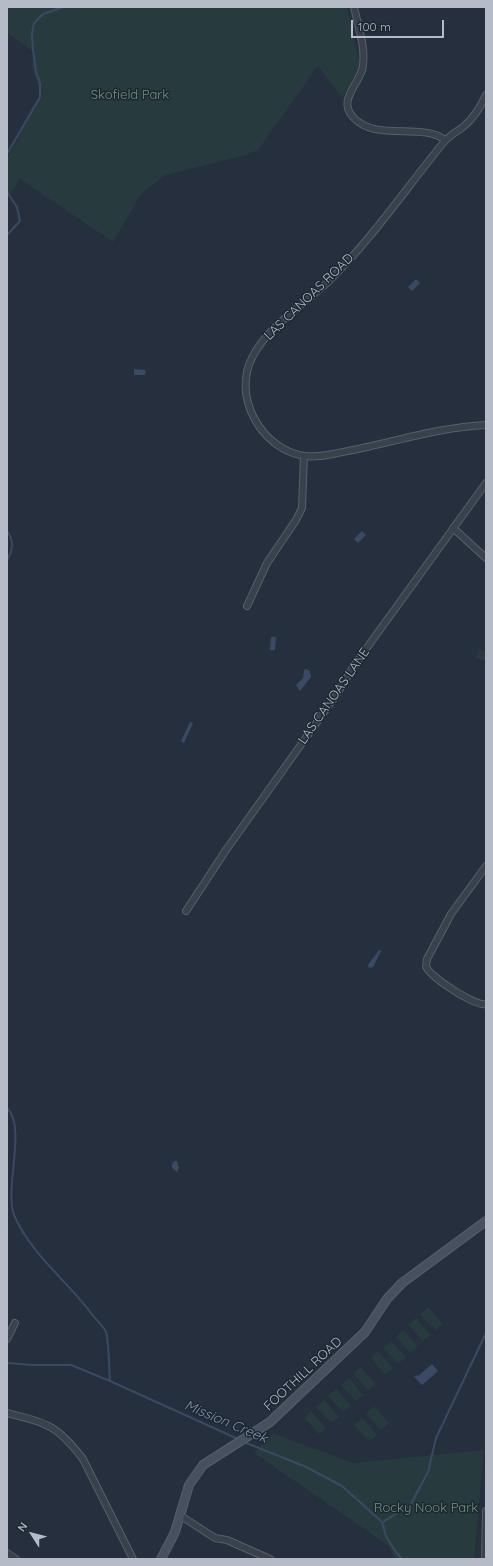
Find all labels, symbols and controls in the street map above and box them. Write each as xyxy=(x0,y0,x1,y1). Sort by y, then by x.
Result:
scale bar xyxy=(353,12,446,38)
text: 100 m xyxy=(358,19,391,34)
park label: Skofield Park xyxy=(91,87,169,103)
street label: LAS CANOAS ROAD xyxy=(261,250,357,344)
street label: LAS CANOAS LANE xyxy=(295,645,373,747)
street label: FOOTHILL ROAD xyxy=(261,1334,345,1414)
water label: Mission Creek xyxy=(182,1397,270,1447)
park label: Rocky Nook Park xyxy=(374,1500,478,1516)
north arrow xyxy=(12,1514,52,1554)
text: N xyxy=(14,1520,30,1534)

